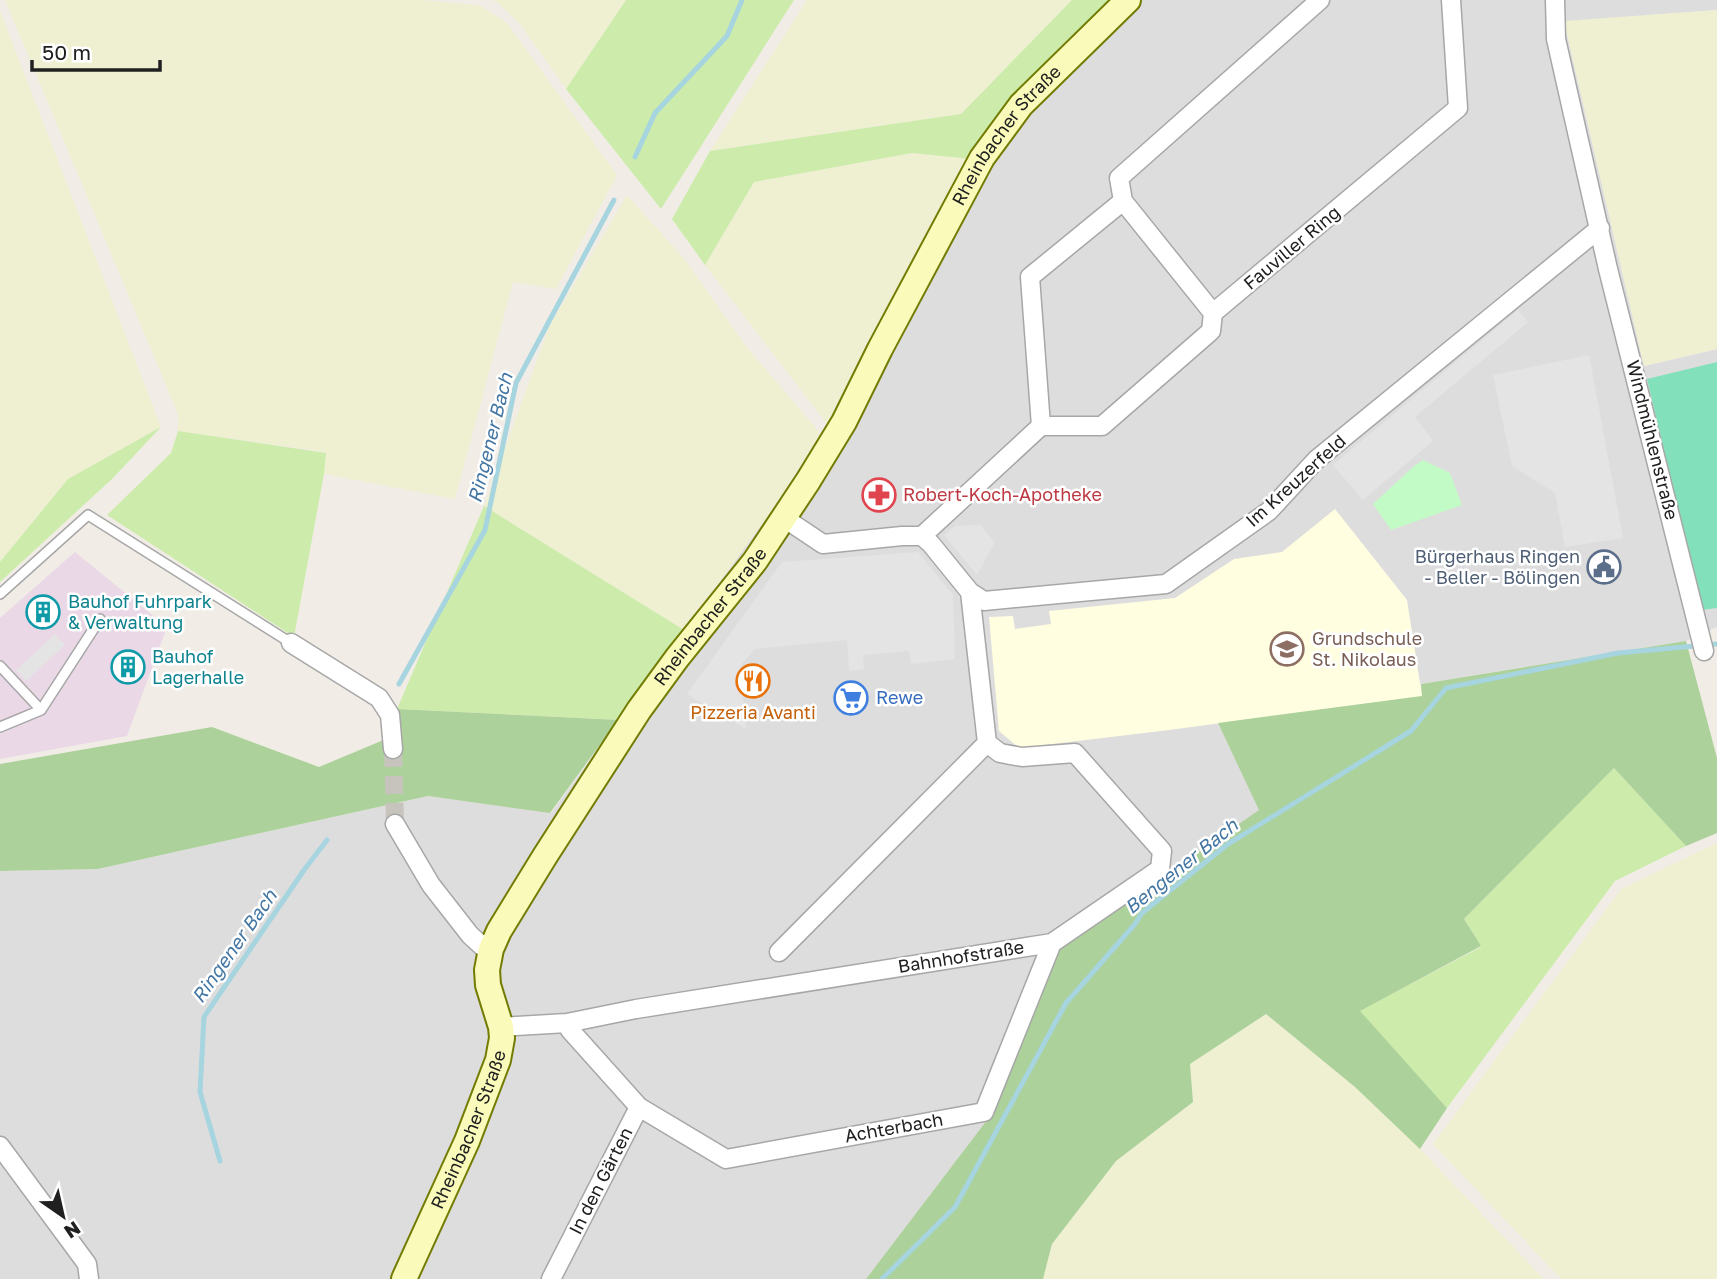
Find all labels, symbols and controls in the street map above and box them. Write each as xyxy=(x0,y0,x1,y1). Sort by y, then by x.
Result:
scale bar xyxy=(32,28,159,72)
text: 50 m xyxy=(42,39,91,65)
street label: Rheinbacher Straße xyxy=(947,60,1065,209)
street label: Fauviller Ring xyxy=(1239,201,1344,294)
street label: Windmühlenstraße xyxy=(1622,358,1683,522)
water label: Ringener Bach xyxy=(462,369,517,505)
street label: Im Kreuzerfeld xyxy=(1241,430,1350,531)
pharmacy icon: Robert-Koch-Apotheke xyxy=(860,476,898,514)
place label: Robert-Koch-Apotheke xyxy=(903,483,1102,505)
street label: Rheinbacher Straße xyxy=(648,543,771,690)
place label: Bürgerhaus Ringen - Beller - Bölingen xyxy=(1415,545,1580,588)
public building icon: Bürgerhaus Ringen - Beller - Bölingen xyxy=(1585,548,1623,586)
place label: Bauhof Fuhrpark & Verwaltung xyxy=(68,590,212,633)
building icon: Bauhof Fuhrpark & Verwaltung xyxy=(24,593,62,631)
place label: Grundschule St. Nikolaus xyxy=(1312,627,1422,670)
school or university icon: Grundschule St. Nikolaus xyxy=(1268,630,1306,668)
place label: Bauhof Lagerhalle xyxy=(152,645,244,688)
building icon: Bauhof Lagerhalle xyxy=(109,648,147,686)
restaurant icon: Pizzeria Avanti xyxy=(734,662,772,700)
supermarket icon: Rewe xyxy=(832,679,870,717)
place label: Rewe xyxy=(876,686,923,708)
place label: Pizzeria Avanti xyxy=(690,701,816,723)
water label: Bengener Bach xyxy=(1120,812,1243,918)
water label: Ringener Bach xyxy=(186,884,282,1007)
street label: Bahnhofstraße xyxy=(896,935,1025,977)
street label: Rheinbacher Straße xyxy=(425,1048,510,1212)
street label: Achterbach xyxy=(843,1108,945,1146)
street label: In den Gärten xyxy=(564,1123,637,1238)
north arrow xyxy=(28,1181,98,1251)
text: N xyxy=(60,1217,85,1244)

